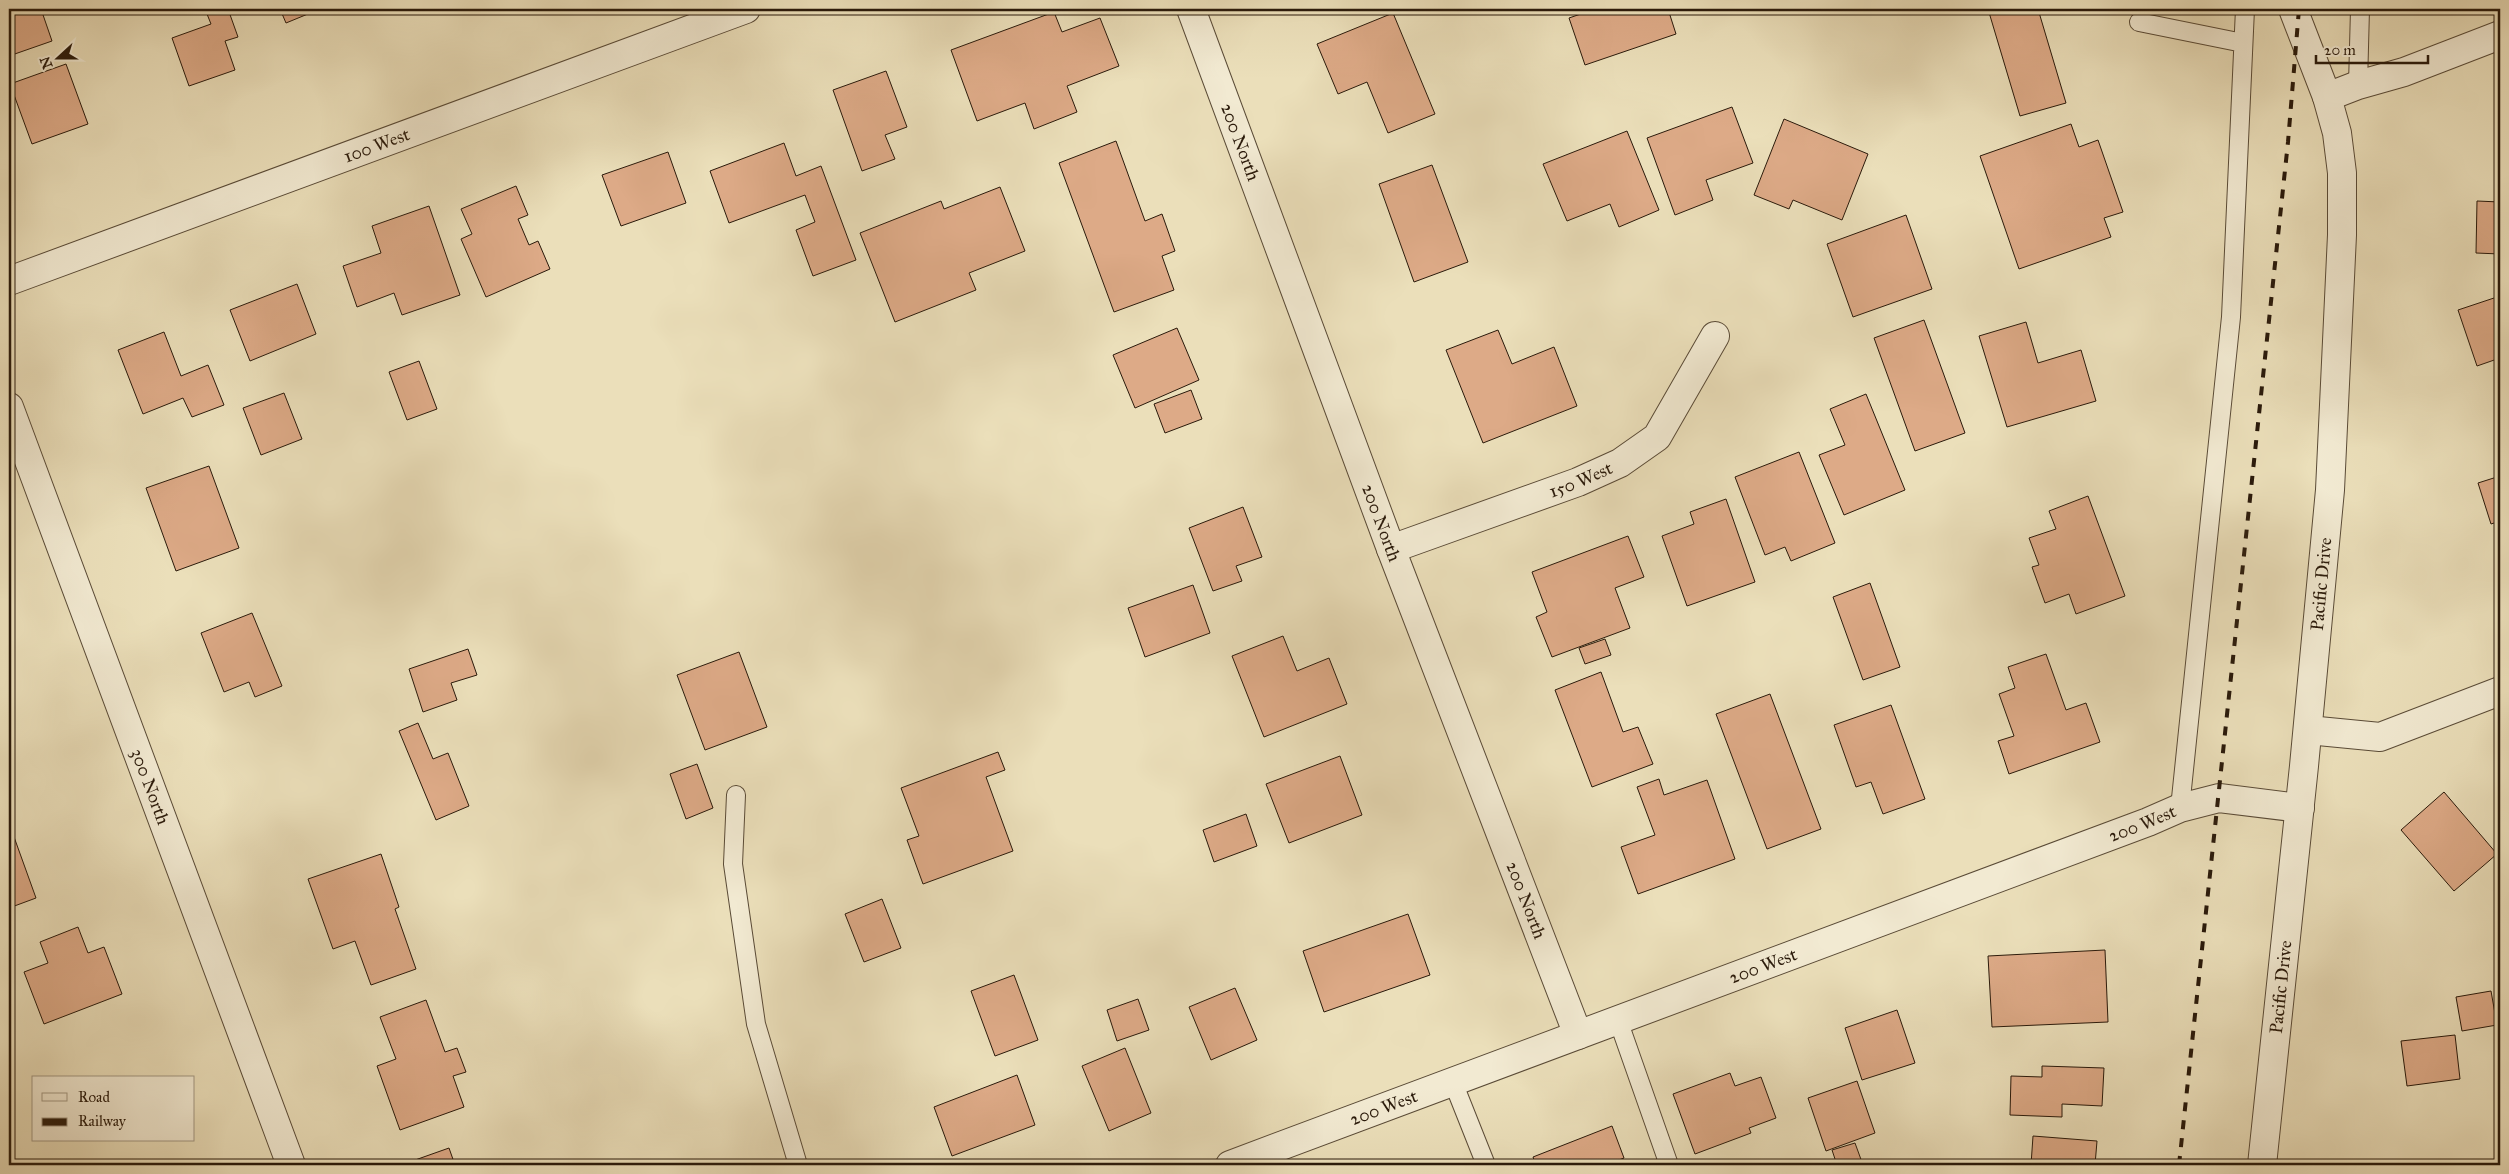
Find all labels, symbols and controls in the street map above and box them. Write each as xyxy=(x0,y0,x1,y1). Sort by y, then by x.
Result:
north arrow xyxy=(32,32,82,82)
scale bar xyxy=(2316,32,2429,64)
text: 20 m xyxy=(2324,41,2356,59)
text: N xyxy=(36,54,56,71)
street label: 200 North xyxy=(1216,100,1265,184)
street label: 100 West xyxy=(341,123,413,167)
street label: 150 West xyxy=(1546,457,1616,502)
street label: 200 North xyxy=(1357,481,1406,565)
street label: Pacific Drive xyxy=(2306,536,2336,632)
street label: 300 North xyxy=(126,746,174,828)
street label: 200 West xyxy=(2105,800,2180,847)
street label: 200 North xyxy=(1501,858,1551,942)
street label: Pacific Drive xyxy=(2265,939,2297,1035)
street label: 200 West xyxy=(1726,943,1801,989)
legend xyxy=(32,1076,195,1142)
street label: 200 West xyxy=(1347,1085,1421,1130)
text: Road xyxy=(78,1088,110,1106)
text: Railway xyxy=(78,1112,127,1130)

